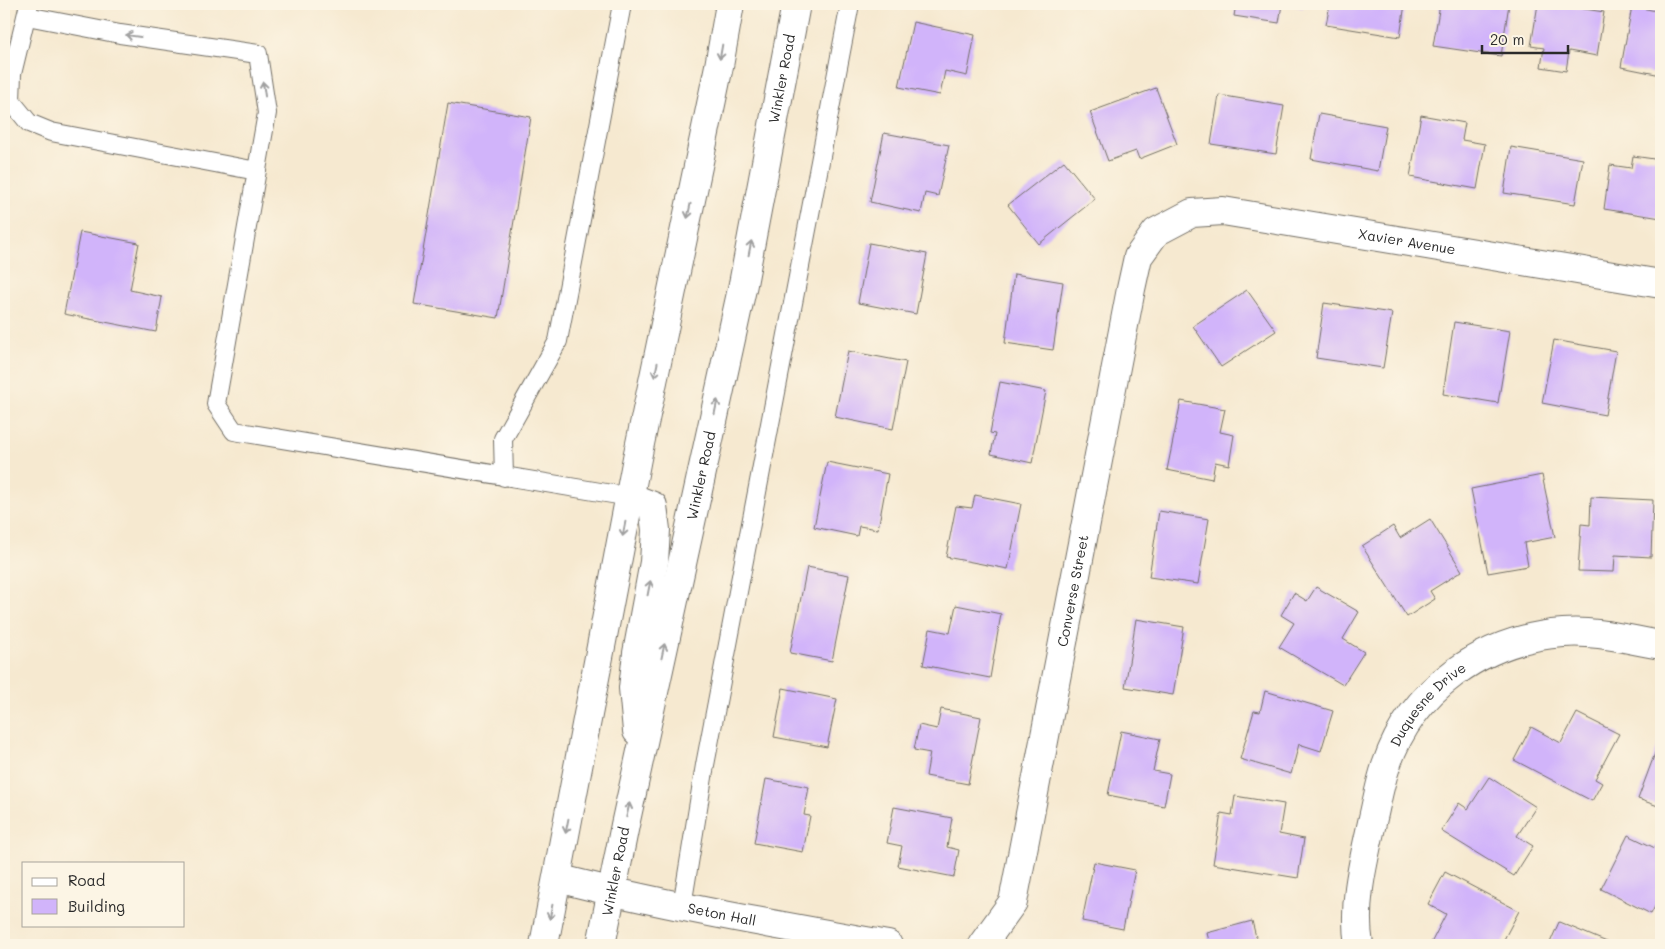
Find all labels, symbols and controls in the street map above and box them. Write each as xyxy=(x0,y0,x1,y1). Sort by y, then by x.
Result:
scale bar xyxy=(1482,22,1569,54)
text: 20 m xyxy=(1490,29,1524,49)
one-way arrow xyxy=(125,30,141,40)
street label: Winkler Road xyxy=(764,32,799,125)
one-way arrow xyxy=(716,43,726,59)
one-way arrow xyxy=(258,81,268,97)
one-way arrow xyxy=(683,202,693,218)
street label: Xavier Avenue xyxy=(1357,224,1457,259)
one-way arrow xyxy=(746,240,755,256)
one-way arrow xyxy=(650,362,660,378)
one-way arrow xyxy=(712,399,721,415)
street label: Winkler Road xyxy=(682,429,720,522)
one-way arrow xyxy=(619,521,628,537)
street label: Converse Street xyxy=(1052,533,1093,648)
one-way arrow xyxy=(645,580,655,596)
one-way arrow xyxy=(659,644,668,660)
street label: Duquesne Drive xyxy=(1385,658,1469,750)
one-way arrow xyxy=(624,802,633,818)
one-way arrow xyxy=(562,818,572,834)
street label: Winkler Road xyxy=(597,825,633,918)
legend xyxy=(22,862,185,926)
text: Road xyxy=(68,870,105,890)
text: Building xyxy=(68,896,125,916)
street label: Seton Hall xyxy=(686,898,758,930)
one-way arrow xyxy=(545,903,555,919)

